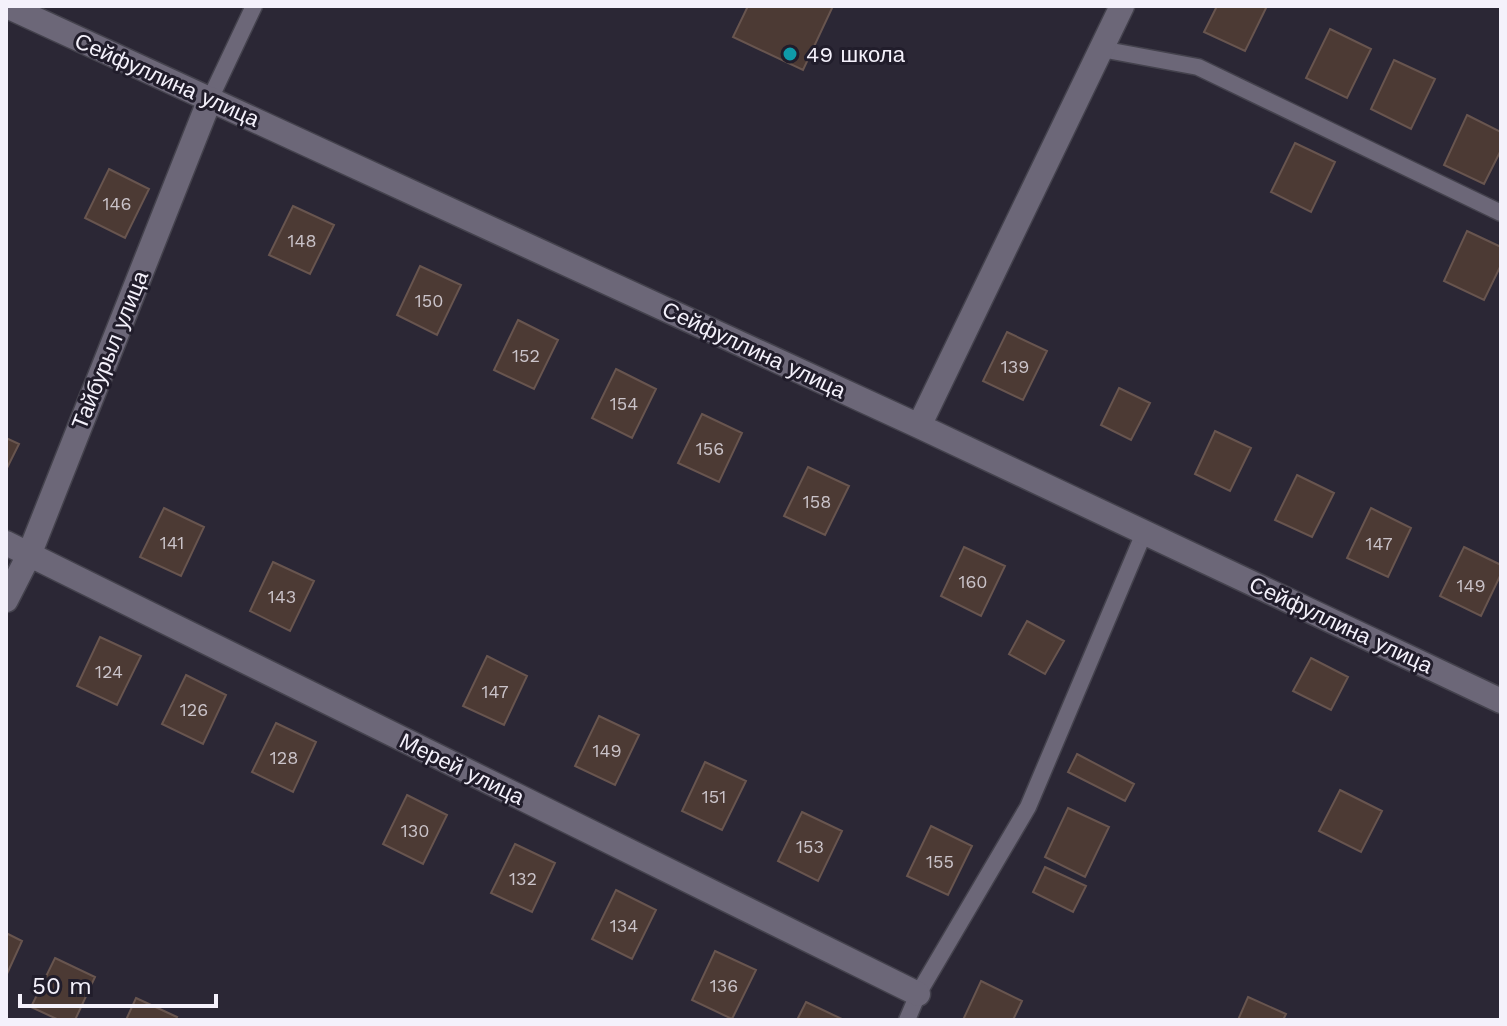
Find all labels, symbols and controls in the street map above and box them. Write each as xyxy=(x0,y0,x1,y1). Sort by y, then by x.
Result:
street label: Сейфуллина улица xyxy=(71,28,264,132)
place label: 49 школа xyxy=(806,42,906,67)
marker: 49 школа xyxy=(781,45,799,63)
house number: 146 xyxy=(103,193,131,214)
house number: 148 xyxy=(287,230,317,251)
street label: Тайбурыл улица xyxy=(67,266,153,433)
house number: 150 xyxy=(415,290,443,311)
street label: Сейфуллина улица xyxy=(658,297,850,404)
house number: 152 xyxy=(512,345,540,366)
house number: 139 xyxy=(1001,356,1029,377)
house number: 154 xyxy=(610,393,638,414)
house number: 156 xyxy=(696,438,724,459)
house number: 158 xyxy=(803,491,831,512)
house number: 141 xyxy=(160,532,184,553)
house number: 147 xyxy=(1365,533,1393,554)
house number: 160 xyxy=(958,571,988,592)
street label: Сейфуллина улица xyxy=(1245,572,1437,679)
house number: 149 xyxy=(1456,575,1486,596)
house number: 143 xyxy=(268,586,296,607)
house number: 124 xyxy=(95,661,123,682)
house number: 147 xyxy=(481,681,509,702)
house number: 126 xyxy=(180,699,208,720)
street label: Мерей улица xyxy=(396,728,529,810)
house number: 149 xyxy=(592,740,622,761)
house number: 128 xyxy=(270,747,298,768)
house number: 151 xyxy=(702,786,726,807)
house number: 130 xyxy=(401,820,429,841)
house number: 153 xyxy=(796,836,824,857)
house number: 155 xyxy=(926,851,954,872)
house number: 132 xyxy=(509,868,537,889)
house number: 134 xyxy=(610,915,638,936)
scale bar xyxy=(20,958,216,1008)
text: 50 m xyxy=(32,972,92,1000)
house number: 136 xyxy=(710,975,738,996)

